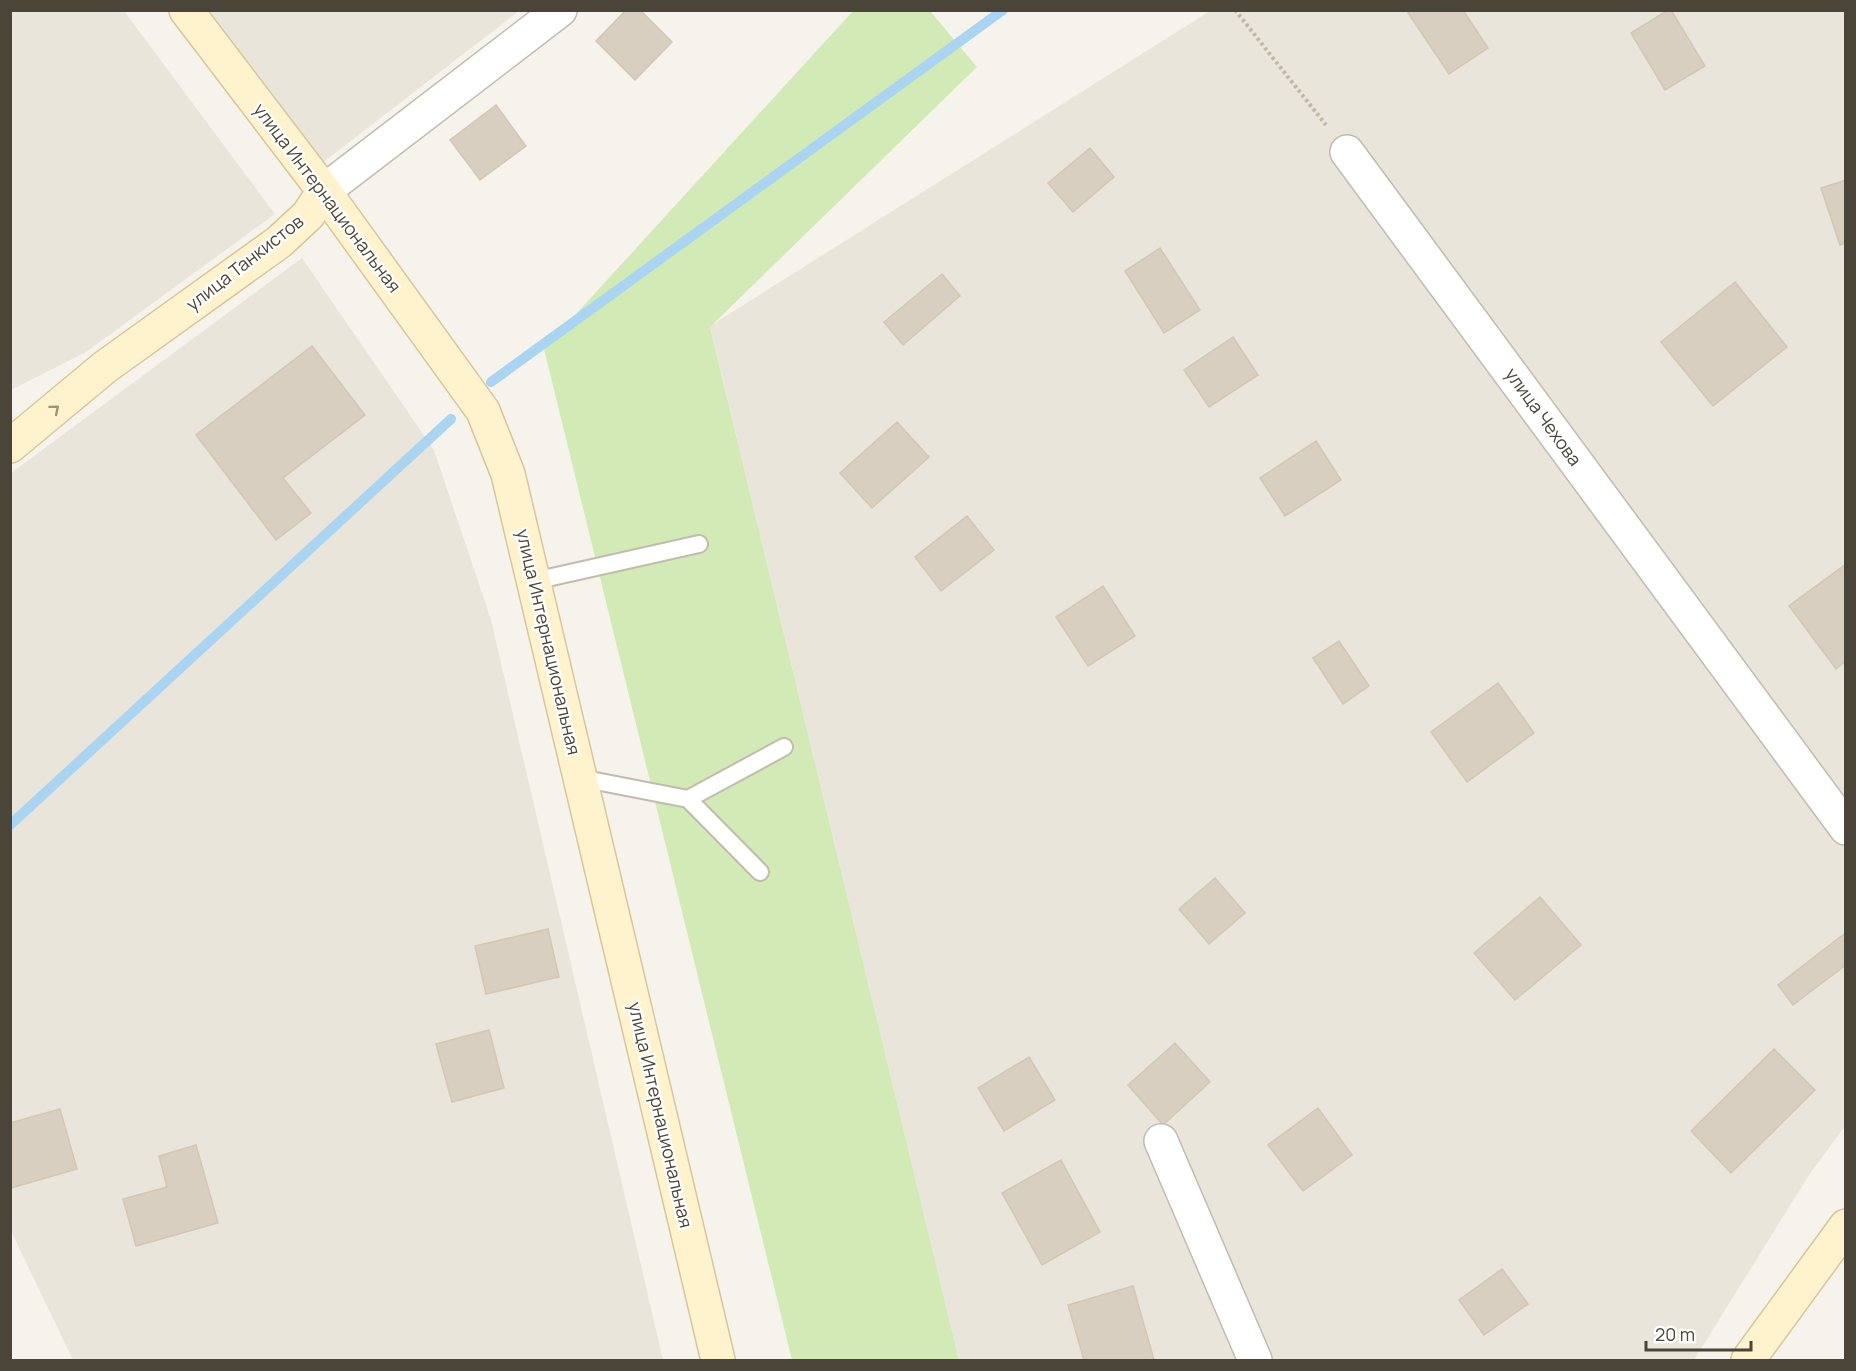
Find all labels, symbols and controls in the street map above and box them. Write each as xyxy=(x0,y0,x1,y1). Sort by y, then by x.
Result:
street label: улица Интернациональная xyxy=(249,98,407,297)
street label: улица Танкистов xyxy=(181,209,308,316)
street label: улица Чехова xyxy=(1500,363,1588,470)
one-way arrow xyxy=(48,405,59,416)
street label: улица Интернациональная xyxy=(511,526,587,757)
street label: улица Интернациональная xyxy=(623,999,699,1230)
scale bar xyxy=(1646,1314,1751,1352)
text: 20 m xyxy=(1655,1322,1695,1346)

